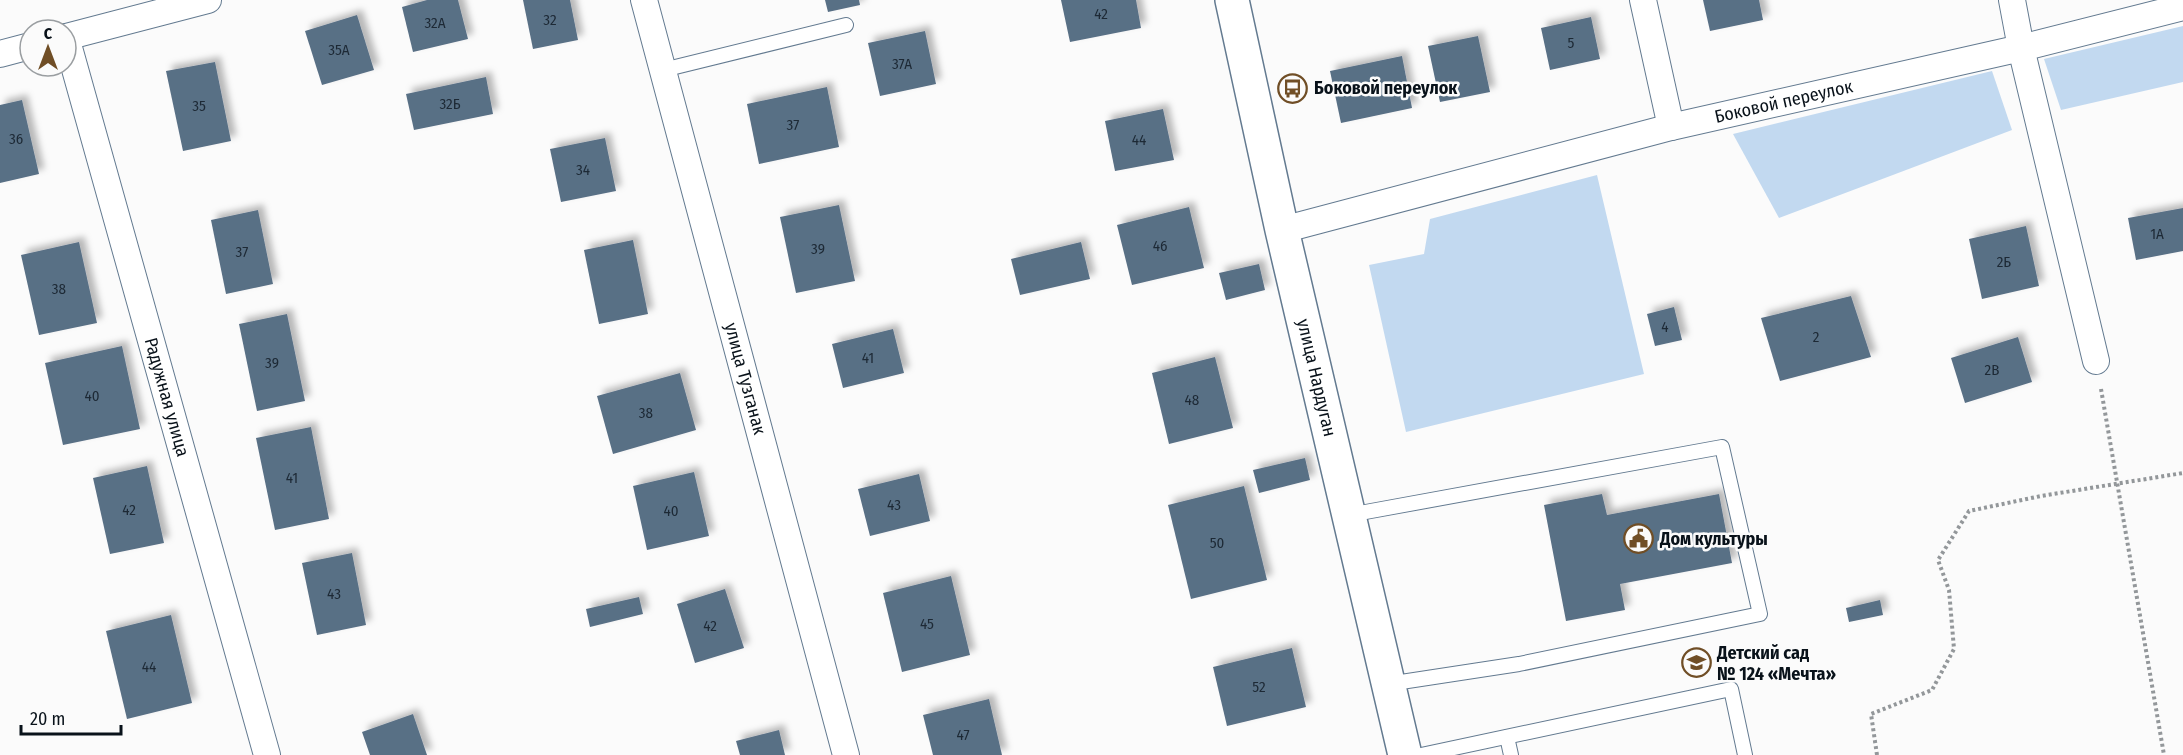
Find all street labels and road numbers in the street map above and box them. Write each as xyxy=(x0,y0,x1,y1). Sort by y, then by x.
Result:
street label: Боковой переулок xyxy=(1713,75,1855,128)
street label: улица Нардуган xyxy=(1292,317,1341,439)
street label: улица Тузганак xyxy=(720,320,771,438)
street label: Радужная улица xyxy=(140,335,194,459)

